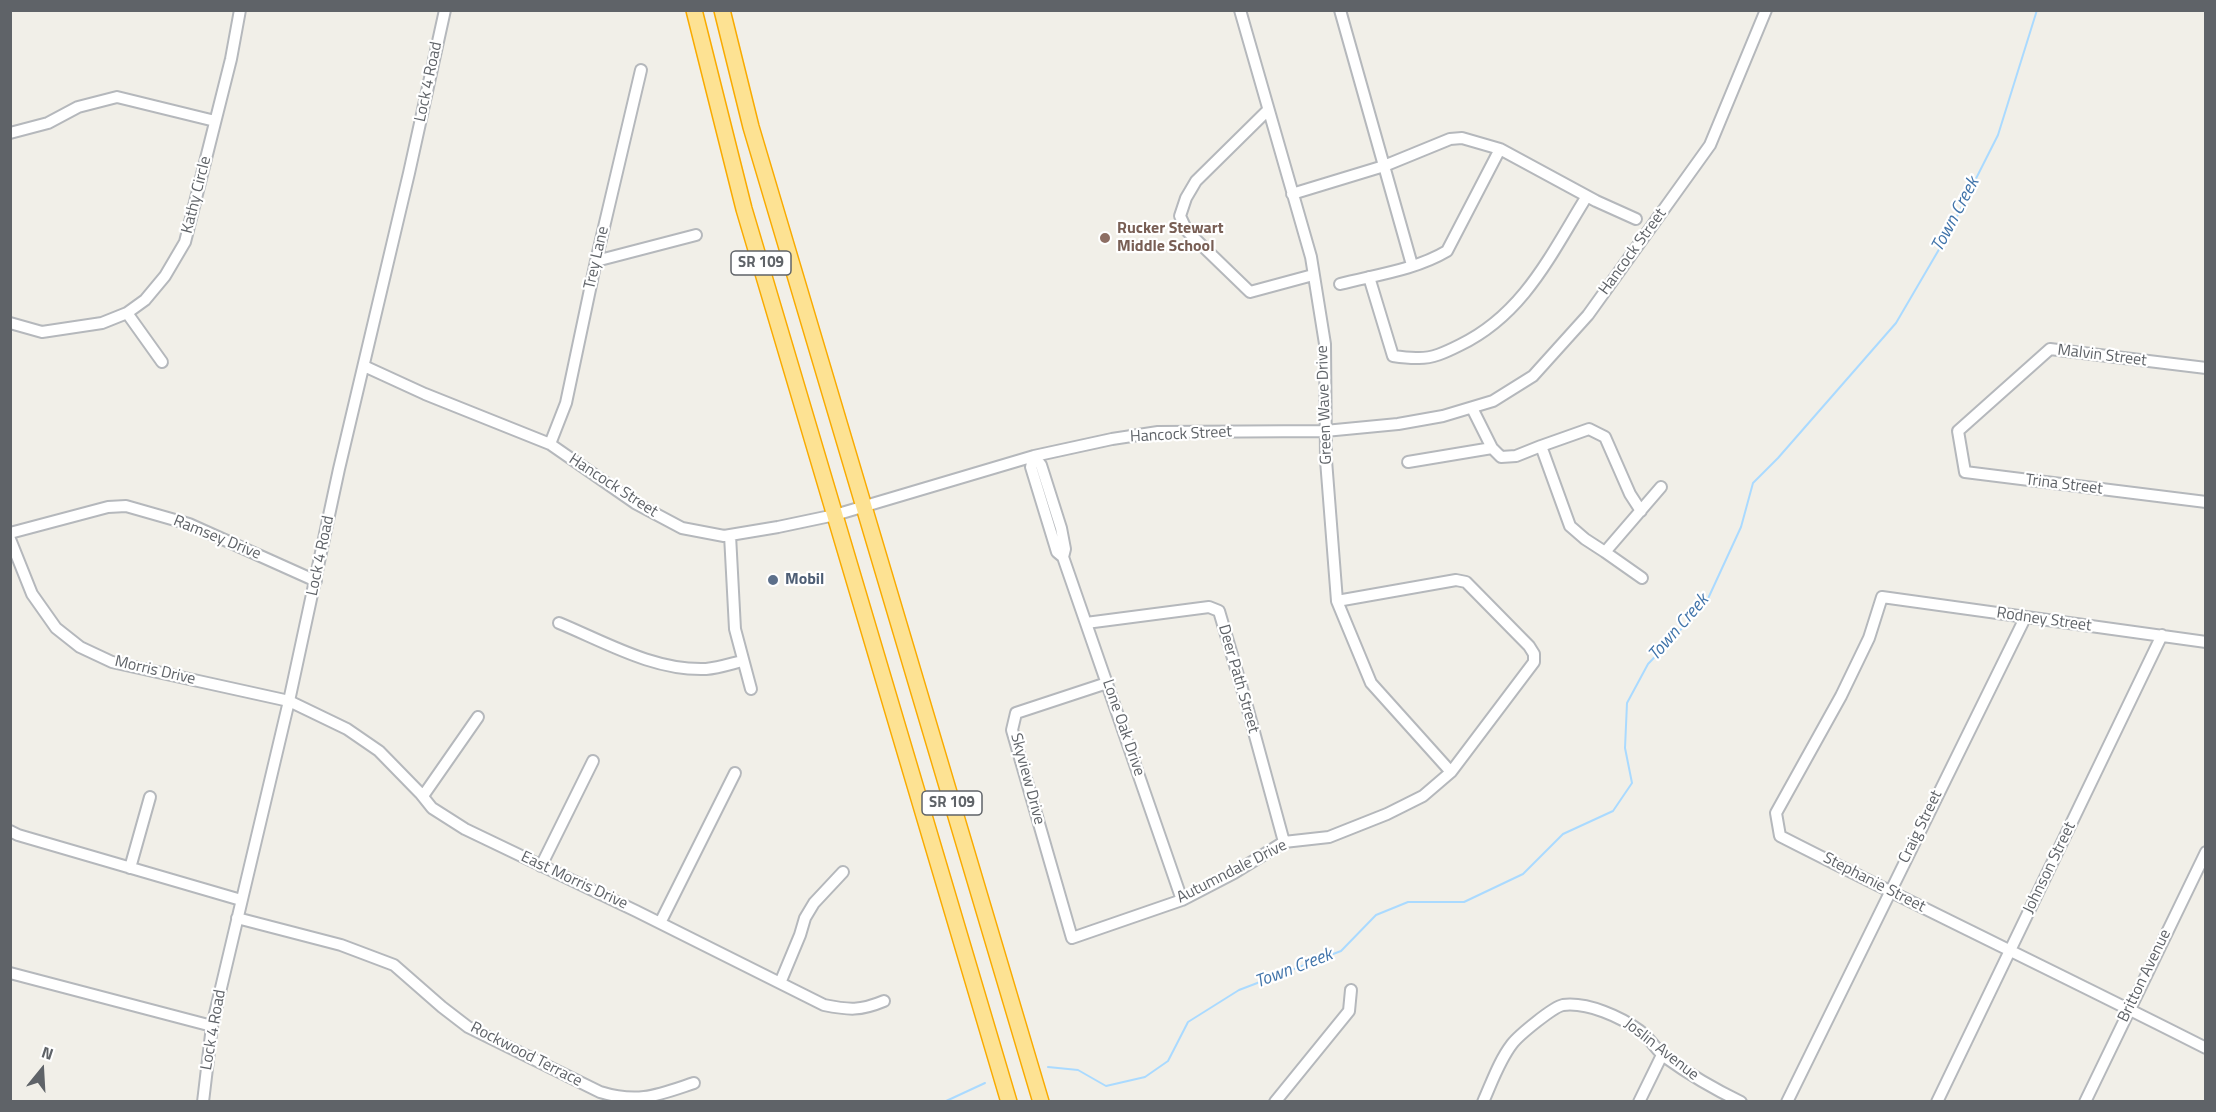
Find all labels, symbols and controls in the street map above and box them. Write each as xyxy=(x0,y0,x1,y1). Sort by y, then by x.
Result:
street label: Lock 4 Road xyxy=(411,40,447,124)
street label: Kathy Circle xyxy=(178,154,216,236)
water label: Town Creek xyxy=(1927,174,1985,256)
street label: Hancock Street xyxy=(1595,205,1671,299)
place label: Rucker Stewart Middle School xyxy=(1117,219,1224,257)
street label: Trey Lane xyxy=(580,225,614,291)
marker: Rucker Stewart Middle School xyxy=(1098,231,1112,245)
road number: SR 109 xyxy=(731,251,791,275)
street label: Malvin Street xyxy=(2056,341,2148,371)
street label: Green Wave Drive xyxy=(1313,345,1337,465)
street label: Hancock Street xyxy=(1129,423,1233,447)
street label: Hancock Street xyxy=(565,450,661,522)
street label: Trina Street xyxy=(2024,471,2104,499)
street label: Ramsey Drive xyxy=(170,512,264,564)
street label: Lock 4 Road xyxy=(303,514,339,598)
place label: Mobil xyxy=(785,570,824,590)
marker: Mobil xyxy=(766,573,780,587)
water label: Town Creek xyxy=(1644,590,1714,666)
street label: Rodney Street xyxy=(1995,604,2093,636)
street label: Deer Path Street xyxy=(1213,623,1263,735)
street label: Morris Drive xyxy=(113,652,197,690)
street label: Lone Oak Drive xyxy=(1097,677,1149,779)
street label: Skyview Drive xyxy=(1006,731,1048,827)
street label: Craig Street xyxy=(1895,787,1947,867)
road number: SR 109 xyxy=(922,791,982,815)
street label: Johnson Street xyxy=(2020,819,2080,917)
street label: Autumndale Drive xyxy=(1174,836,1290,908)
street label: East Morris Drive xyxy=(517,848,631,914)
street label: Stephanie Street xyxy=(1820,849,1928,917)
street label: Britton Avenue xyxy=(2114,927,2176,1025)
water label: Town Creek xyxy=(1252,944,1336,994)
street label: Lock 4 Road xyxy=(197,988,231,1072)
street label: Joslin Avenue xyxy=(1620,1015,1702,1085)
street label: Rockwood Terrace xyxy=(467,1019,585,1091)
north arrow xyxy=(12,1040,72,1100)
text: N xyxy=(39,1040,57,1066)

